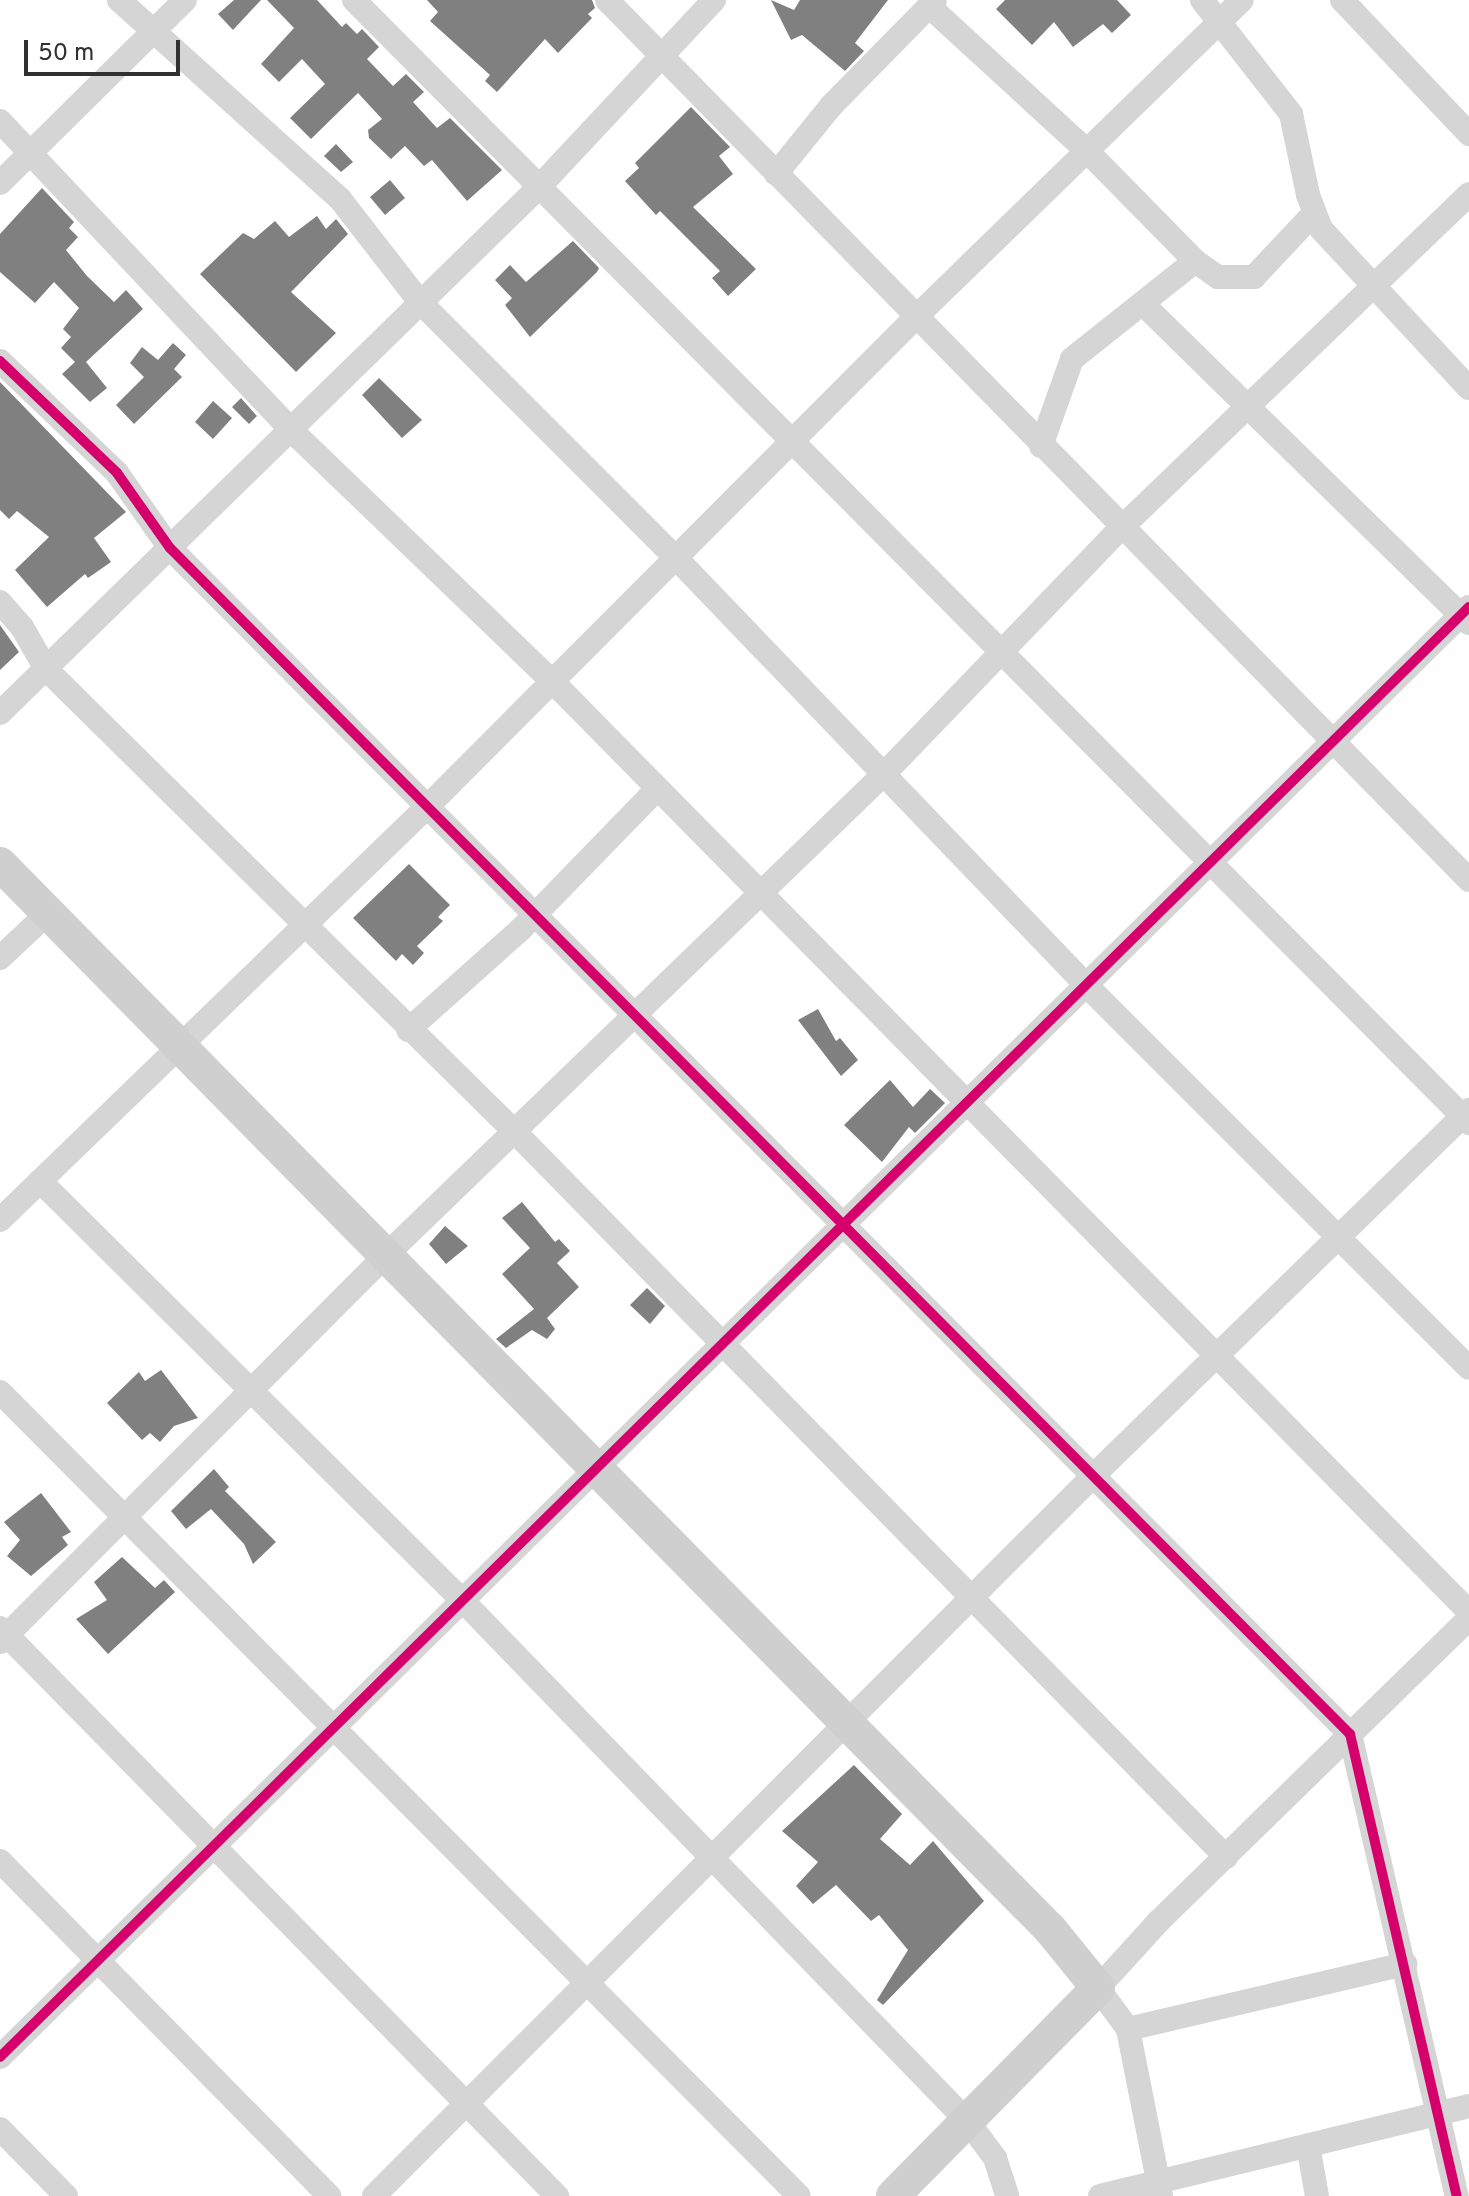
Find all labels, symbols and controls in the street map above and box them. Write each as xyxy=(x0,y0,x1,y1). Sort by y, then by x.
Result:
scale bar xyxy=(28,24,184,74)
text: 50 m xyxy=(38,39,94,69)

